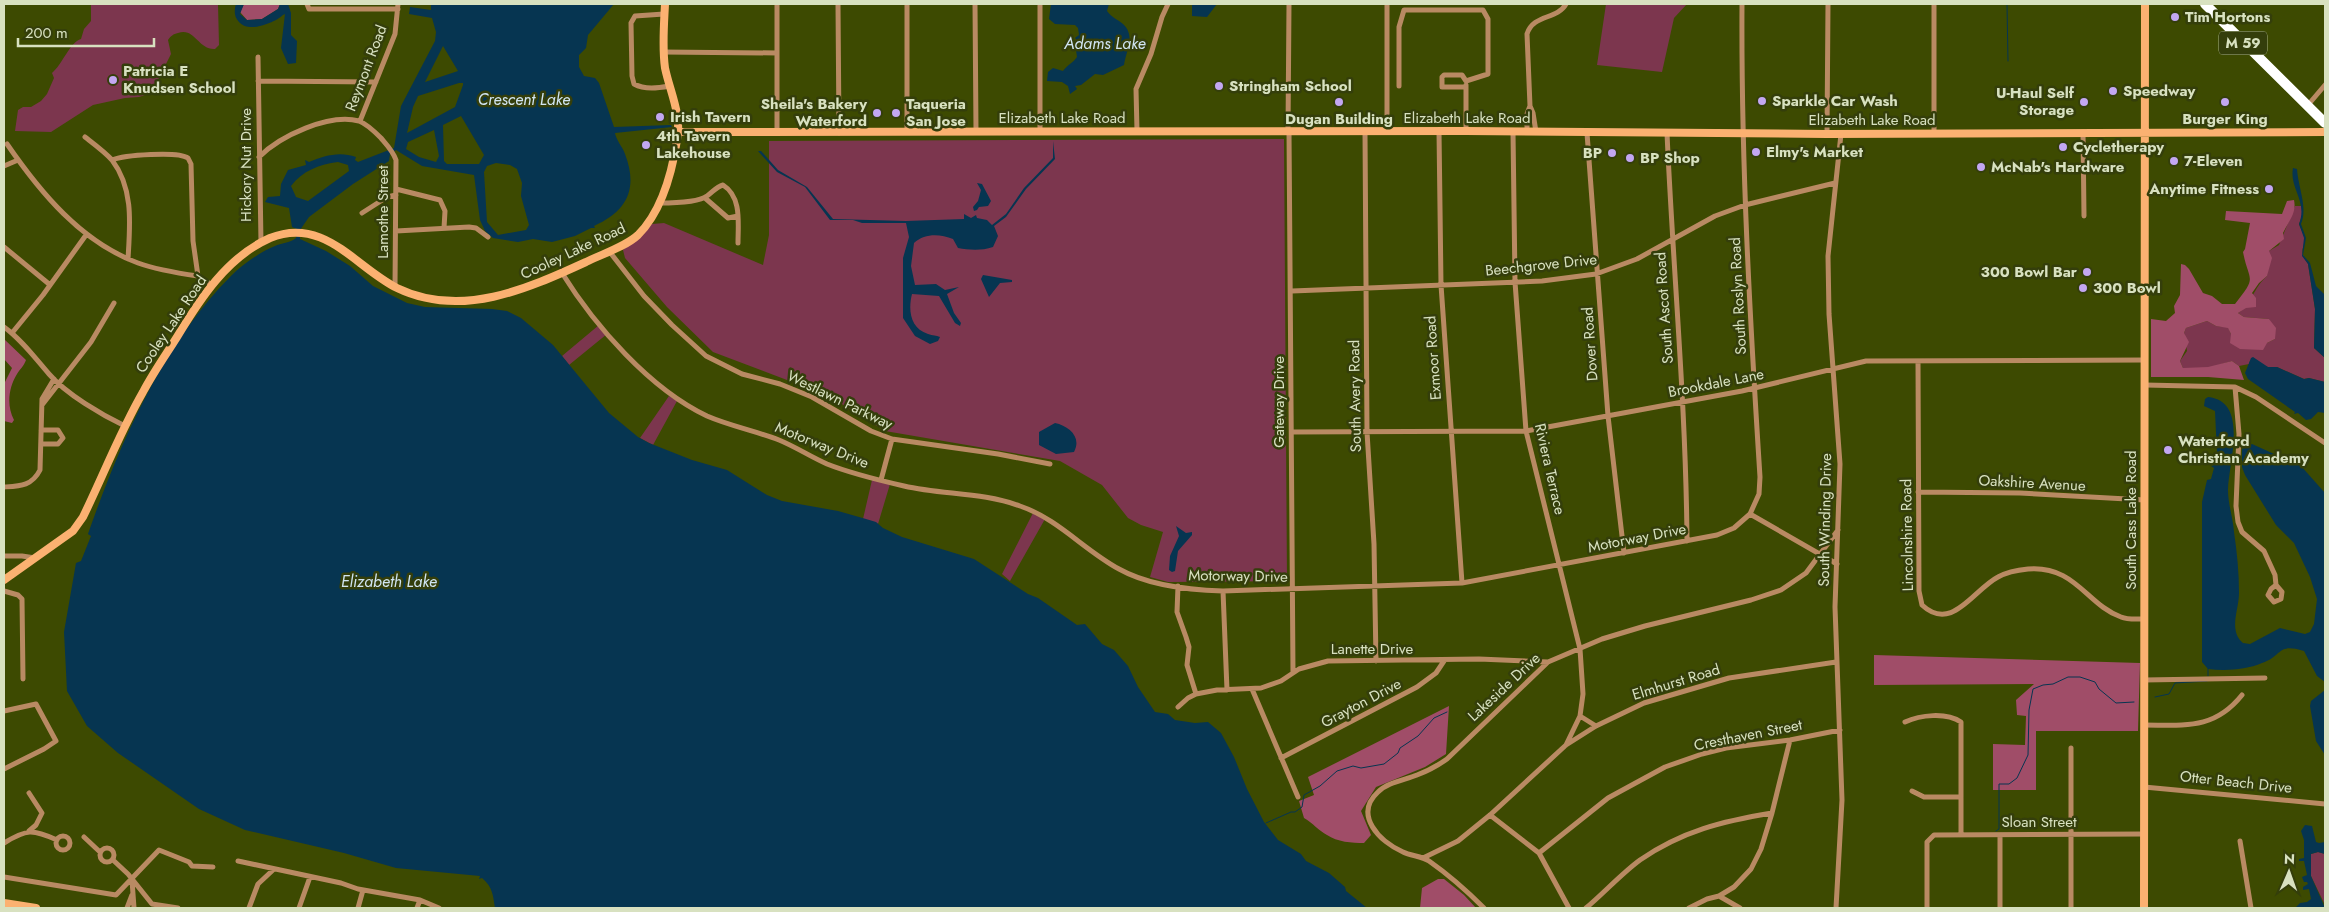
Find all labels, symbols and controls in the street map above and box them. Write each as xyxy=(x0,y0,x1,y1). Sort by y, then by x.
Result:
place label: Tim Hortons xyxy=(2185,6,2270,28)
marker: Tim Hortons xyxy=(2169,11,2181,23)
scale bar xyxy=(18,15,154,47)
text: 200 m xyxy=(25,22,68,44)
street label: Reymont Road xyxy=(339,22,393,114)
water label: Adams Lake xyxy=(1063,32,1146,55)
road number: M 59 xyxy=(2219,32,2267,54)
place label: Patricia E Knudsen School xyxy=(123,60,236,99)
marker: Patricia E Knudsen School xyxy=(107,74,119,86)
place label: Stringham School xyxy=(1229,75,1352,97)
marker: Stringham School xyxy=(1213,80,1225,92)
place label: Speedway xyxy=(2123,80,2196,102)
place label: U-Haul Self Storage xyxy=(1996,82,2075,121)
marker: Speedway xyxy=(2107,85,2119,97)
water label: Crescent Lake xyxy=(478,88,570,111)
place label: Sparkle Car Wash xyxy=(1772,90,1898,112)
place label: Sheila's Bakery Waterford xyxy=(761,93,867,132)
place label: Taqueria San Jose xyxy=(906,93,966,132)
marker: Sparkle Car Wash xyxy=(1756,95,1768,107)
marker: Dugan Building xyxy=(1333,96,1345,108)
marker: U-Haul Self Storage xyxy=(2078,96,2090,108)
marker: Burger King xyxy=(2219,96,2231,108)
place label: Irish Tavern xyxy=(670,106,751,128)
marker: Sheila's Bakery Waterford xyxy=(871,107,883,119)
marker: Taqueria San Jose xyxy=(890,107,902,119)
street label: Elizabeth Lake Road xyxy=(999,107,1125,129)
street label: Elizabeth Lake Road xyxy=(1404,107,1530,129)
street label: Hickory Nut Drive xyxy=(235,108,257,222)
place label: Dugan Building xyxy=(1285,108,1393,130)
place label: Burger King xyxy=(2182,108,2268,130)
street label: Elizabeth Lake Road xyxy=(1809,109,1935,131)
marker: Irish Tavern xyxy=(654,111,666,123)
place label: 4th Tavern Lakehouse xyxy=(656,125,731,164)
place label: Cycletherapy xyxy=(2073,136,2164,158)
marker: 4th Tavern Lakehouse xyxy=(640,139,652,151)
place label: Elmy's Market xyxy=(1766,141,1863,163)
marker: Cycletherapy xyxy=(2057,141,2069,153)
place label: BP xyxy=(1583,142,1602,164)
marker: Elmy's Market xyxy=(1750,146,1762,158)
marker: BP xyxy=(1606,147,1618,159)
place label: BP Shop xyxy=(1640,147,1700,169)
place label: 7-Eleven xyxy=(2184,150,2243,172)
marker: BP Shop xyxy=(1624,152,1636,164)
marker: 7-Eleven xyxy=(2168,155,2180,167)
place label: McNab's Hardware xyxy=(1991,156,2125,178)
marker: McNab's Hardware xyxy=(1975,161,1987,173)
street label: Lamothe Street xyxy=(372,165,394,259)
place label: Anytime Fitness xyxy=(2148,178,2259,200)
marker: Anytime Fitness xyxy=(2263,183,2275,195)
street label: Cooley Lake Road xyxy=(517,217,629,285)
street label: South Roslyn Road xyxy=(1724,237,1752,355)
street label: Beechgrove Drive xyxy=(1484,248,1598,282)
street label: South Ascot Road xyxy=(1649,251,1679,365)
place label: 300 Bowl Bar xyxy=(1981,261,2078,283)
marker: 300 Bowl Bar xyxy=(2081,266,2093,278)
street label: Cooley Lake Road xyxy=(130,271,212,377)
place label: 300 Bowl xyxy=(2093,277,2161,299)
marker: 300 Bowl xyxy=(2077,282,2089,294)
street label: Dover Road xyxy=(1576,306,1604,382)
street label: Exmoor Road xyxy=(1419,315,1447,401)
street label: South Avery Road xyxy=(1343,340,1367,452)
street label: Gateway Drive xyxy=(1268,356,1290,448)
street label: Brookdale Lane xyxy=(1666,363,1766,403)
street label: Westlawn Parkway xyxy=(783,365,897,435)
street label: Motorway Drive xyxy=(772,416,873,474)
street label: Riviera Terrace xyxy=(1529,421,1571,517)
place label: Waterford Christian Academy xyxy=(2178,430,2309,469)
marker: Waterford Christian Academy xyxy=(2162,444,2174,456)
street label: South Cass Lake Road xyxy=(2120,450,2142,590)
street label: South Winding Drive xyxy=(1813,453,1837,587)
street label: Oakshire Avenue xyxy=(1978,469,2086,497)
street label: Lincolnshire Road xyxy=(1895,479,1919,591)
street label: Motorway Drive xyxy=(1586,518,1688,558)
street label: Motorway Drive xyxy=(1188,564,1288,588)
water label: Elizabeth Lake xyxy=(341,570,437,593)
street label: Lanette Drive xyxy=(1331,638,1413,660)
street label: Lakeside Drive xyxy=(1463,647,1545,726)
street label: Elmhurst Road xyxy=(1629,658,1723,706)
street label: Grayton Drive xyxy=(1317,672,1405,733)
street label: Cresthaven Street xyxy=(1692,714,1804,756)
street label: Otter Beach Drive xyxy=(2179,765,2293,799)
street label: Sloan Street xyxy=(2001,811,2077,833)
north arrow xyxy=(2264,847,2314,897)
text: N xyxy=(2284,849,2295,869)

